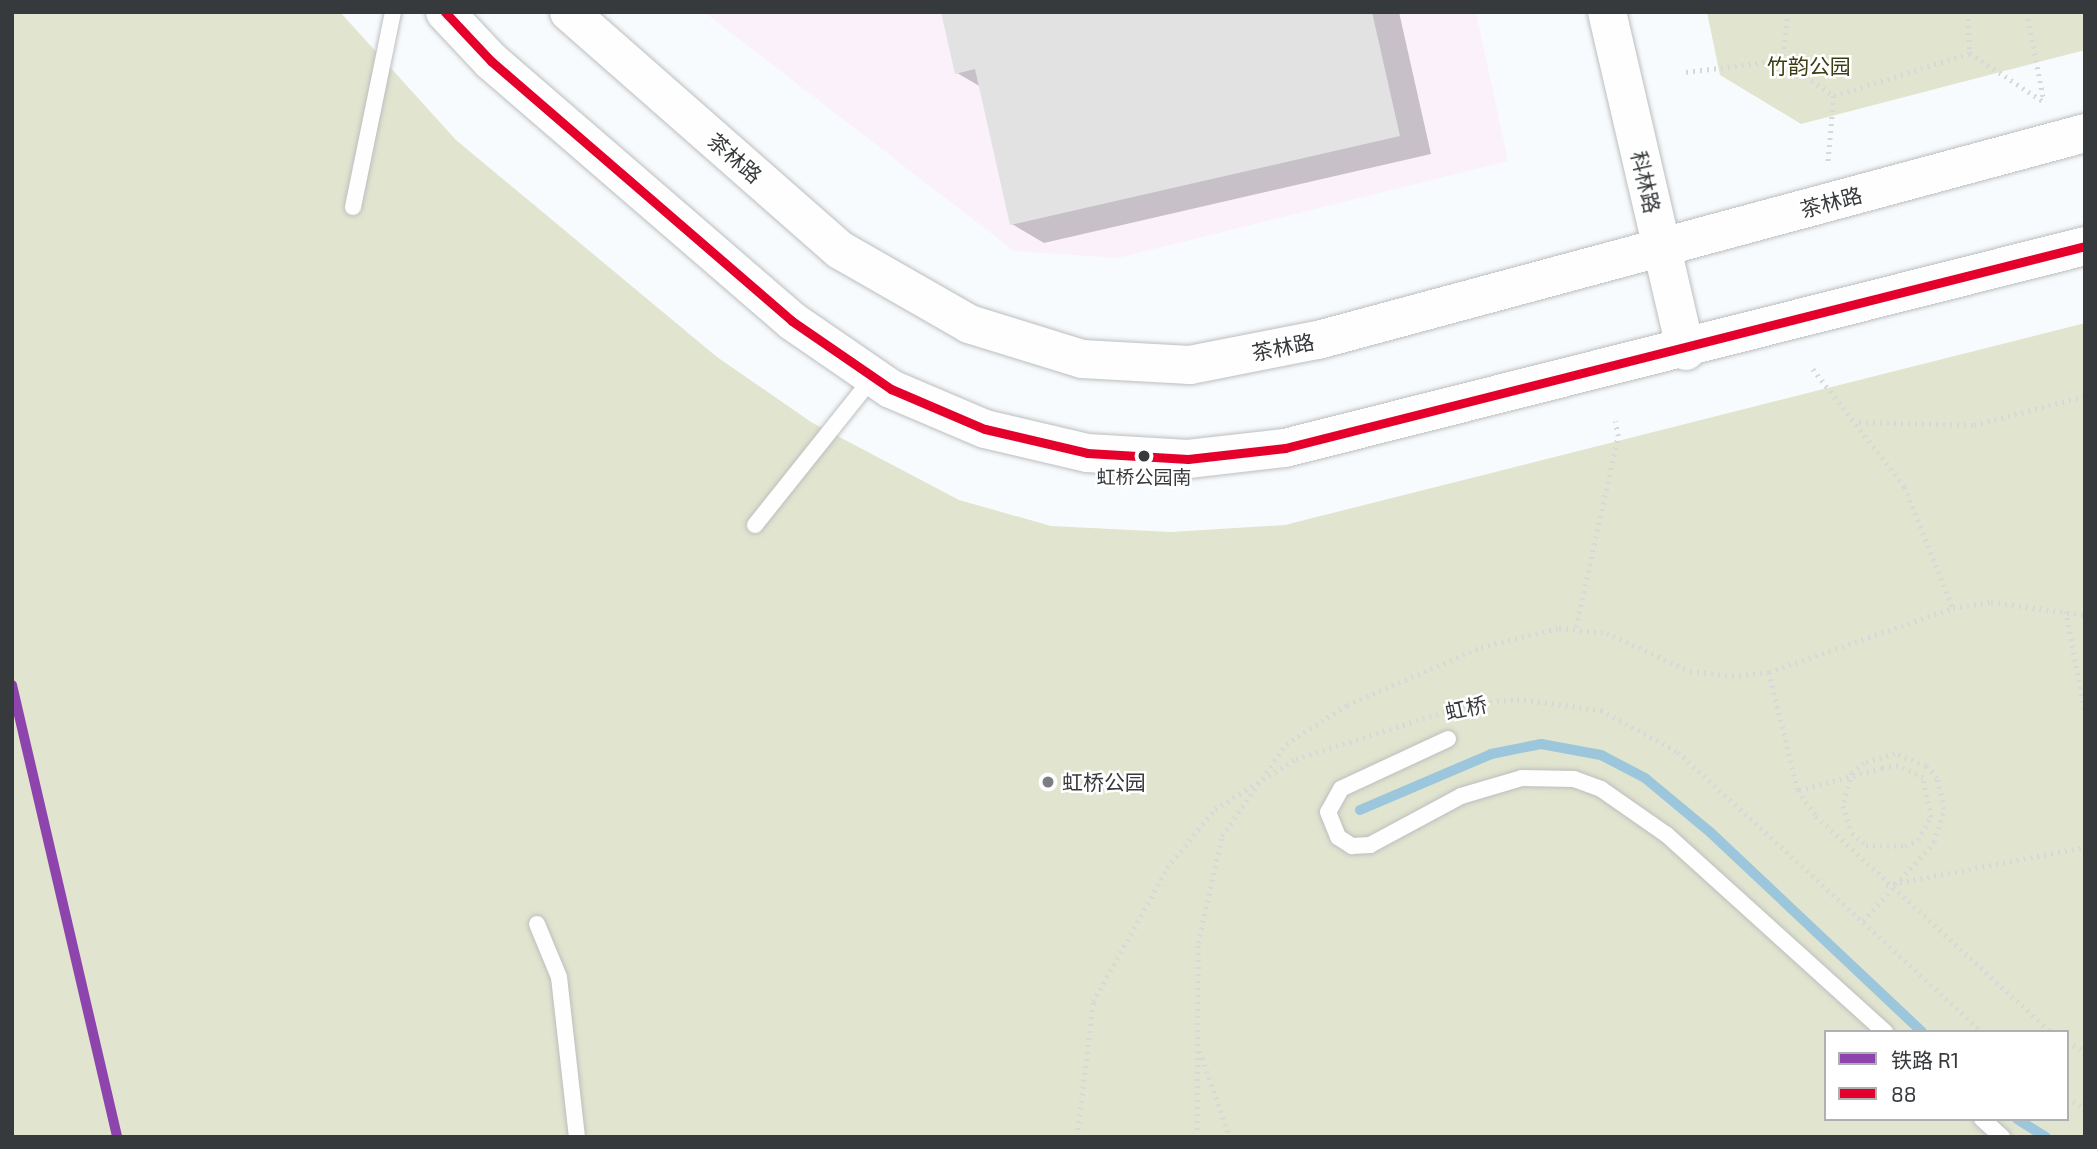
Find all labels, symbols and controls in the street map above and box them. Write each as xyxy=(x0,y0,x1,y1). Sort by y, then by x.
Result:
park label: 竹韵公园 xyxy=(1767,53,1851,79)
street label: 茶林路 xyxy=(703,128,767,188)
street label: 科林路 xyxy=(1627,148,1665,216)
street label: 茶林路 xyxy=(1797,182,1865,222)
street label: 茶林路 xyxy=(1250,329,1316,365)
marker: 虹桥公园南 xyxy=(1137,449,1151,463)
place label: 虹桥公园南 xyxy=(1097,466,1191,488)
street label: 虹桥 xyxy=(1443,691,1489,725)
place label: 虹桥公园 xyxy=(1062,769,1146,795)
marker: 虹桥公园 xyxy=(1040,774,1056,790)
legend xyxy=(1824,1030,2069,1121)
text: 铁路 R1 xyxy=(1891,1047,1959,1072)
text: 88 xyxy=(1891,1081,1917,1106)

